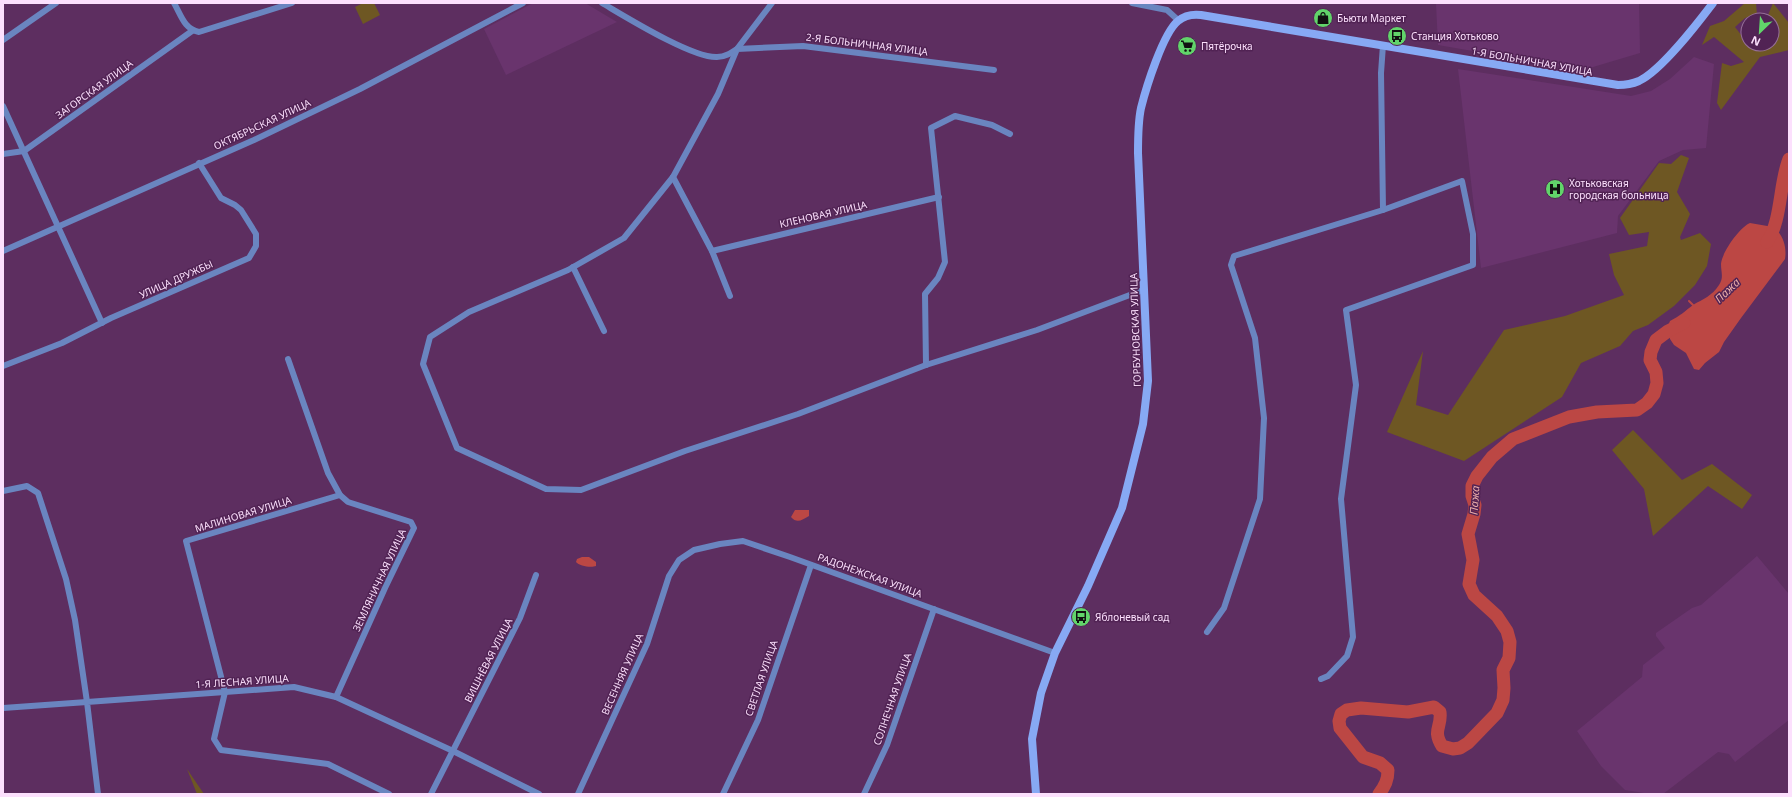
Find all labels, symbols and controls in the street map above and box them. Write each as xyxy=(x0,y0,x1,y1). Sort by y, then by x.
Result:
shop icon: Бьюти Маркет xyxy=(1312,7,1334,29)
place label: Бьюти Маркет xyxy=(1337,11,1406,25)
north arrow xyxy=(1740,12,1780,52)
bus stop icon: Станция Хотьково xyxy=(1386,25,1408,47)
place label: Станция Хотьково xyxy=(1411,29,1499,43)
street label: 2-Я БОЛЬНИЧНАЯ УЛИЦА xyxy=(805,30,929,59)
text: N xyxy=(1748,33,1763,50)
supermarket icon: Пятёрочка xyxy=(1176,35,1198,57)
place label: Пятёрочка xyxy=(1201,39,1253,53)
street label: 1-Я БОЛЬНИЧНАЯ УЛИЦА xyxy=(1470,43,1594,79)
street label: ЗАГОРСКАЯ УЛИЦА xyxy=(53,56,136,122)
street label: ОКТЯБРЬСКАЯ УЛИЦА xyxy=(211,95,313,153)
place label: Хотьковская городская больница xyxy=(1569,176,1668,202)
hospital icon: Хотьковская городская больница xyxy=(1544,178,1566,200)
street label: КЛЕНОВАЯ УЛИЦА xyxy=(778,197,869,231)
street label: УЛИЦА ДРУЖБЫ xyxy=(137,257,215,301)
street label: ГОРБУНОВСКАЯ УЛИЦА xyxy=(1126,272,1144,387)
water label: Пажа xyxy=(1711,274,1743,306)
water label: Пажа xyxy=(1465,485,1483,515)
street label: МАЛИНОВАЯ УЛИЦА xyxy=(193,492,294,535)
street label: ЗЕМЛЯНИЧНАЯ УЛИЦА xyxy=(349,526,409,634)
street label: РАДОНЕЖСКАЯ УЛИЦА xyxy=(816,550,925,601)
bus stop icon: Яблоневый сад xyxy=(1070,606,1092,628)
place label: Яблоневый сад xyxy=(1095,610,1169,624)
street label: ВИШНЁВАЯ УЛИЦА xyxy=(461,615,516,705)
street label: ВЕСЕННЯЯ УЛИЦА xyxy=(598,630,647,717)
street label: СВЕТЛАЯ УЛИЦА xyxy=(741,637,781,718)
street label: СОЛНЕЧНАЯ УЛИЦА xyxy=(870,650,915,747)
street label: 1-Я ЛЕСНАЯ УЛИЦА xyxy=(195,671,290,691)

